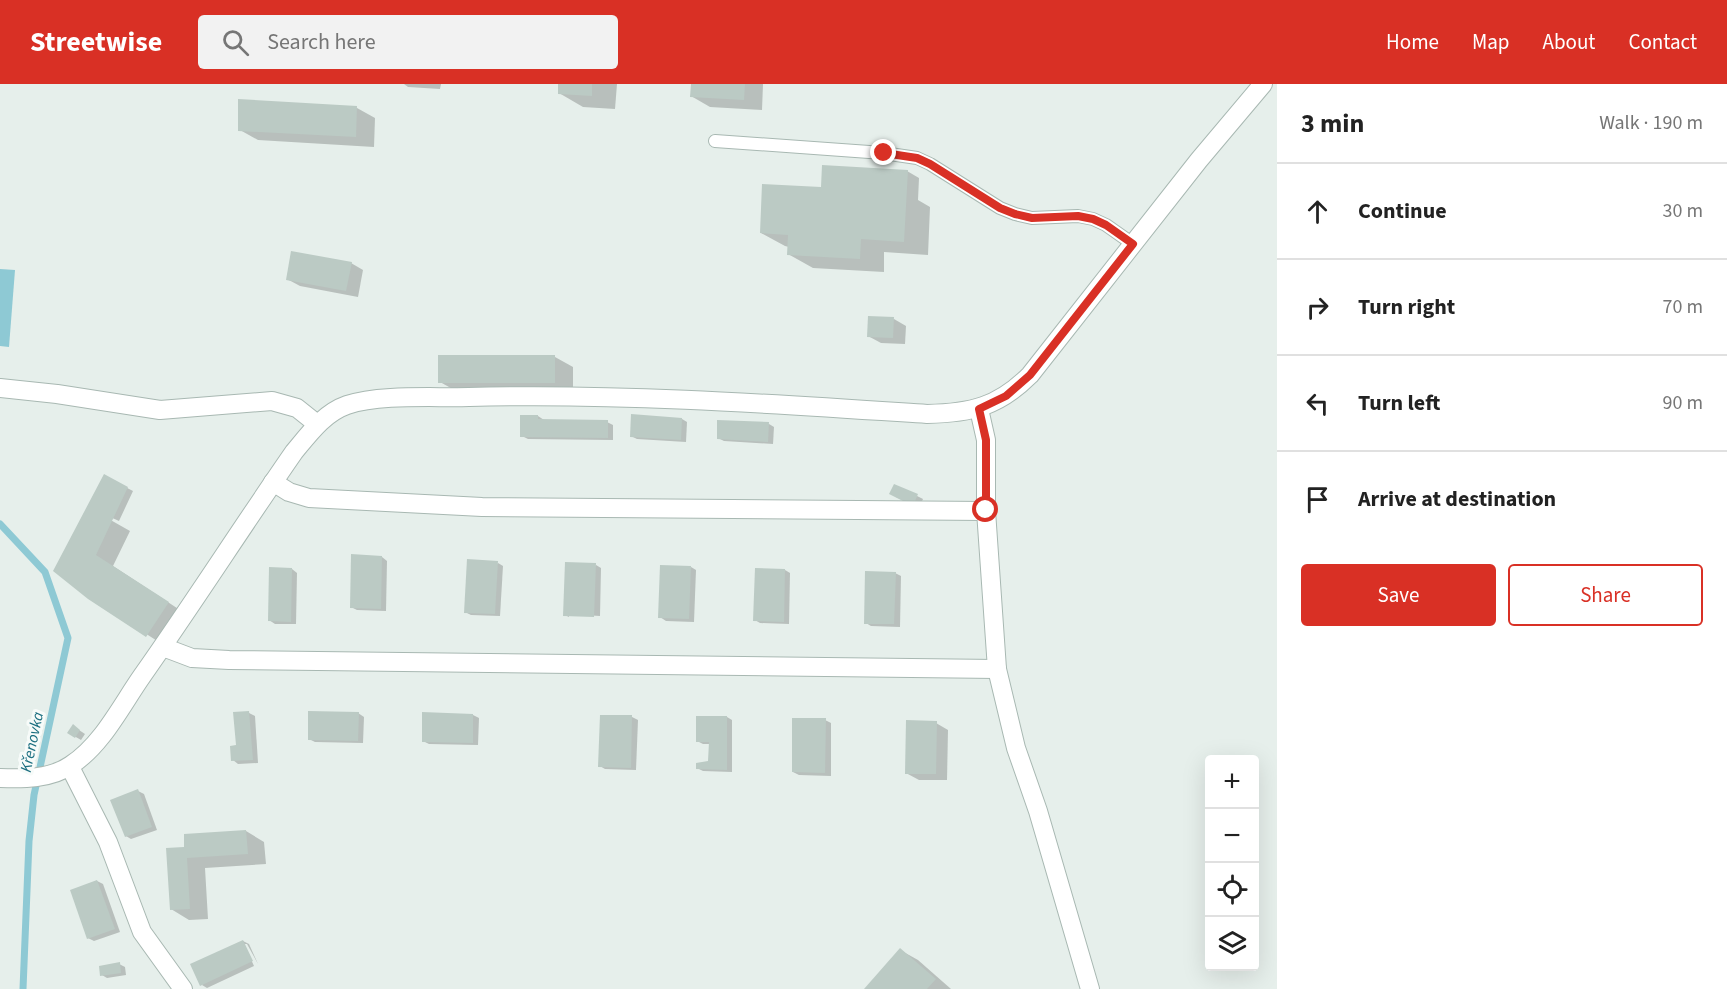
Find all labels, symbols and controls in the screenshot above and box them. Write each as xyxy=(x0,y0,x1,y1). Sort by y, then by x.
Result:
search box xyxy=(198,15,618,69)
text: Streetwise xyxy=(30,22,162,62)
icon: search xyxy=(219,26,252,59)
text: Search here xyxy=(267,26,376,58)
text: Home xyxy=(1386,27,1439,57)
text: Map xyxy=(1472,27,1510,57)
text: About xyxy=(1543,27,1595,57)
text: Contact xyxy=(1628,27,1697,57)
text: 3 min xyxy=(1301,105,1364,142)
text: Walk · 190 m xyxy=(1599,109,1703,137)
route end xyxy=(870,139,896,165)
icon: ahead xyxy=(1301,195,1334,228)
text: Continue xyxy=(1358,195,1447,227)
text: 30 m xyxy=(1663,197,1703,225)
icon: right xyxy=(1301,291,1334,324)
text: Turn right xyxy=(1358,291,1455,323)
text: 70 m xyxy=(1663,293,1703,321)
icon: left xyxy=(1301,387,1334,420)
text: Turn left xyxy=(1358,387,1440,419)
text: 90 m xyxy=(1663,389,1703,417)
icon: arrive xyxy=(1301,483,1334,516)
text: Arrive at destination xyxy=(1358,483,1556,515)
route start xyxy=(972,496,998,522)
button: Save xyxy=(1301,564,1496,626)
button: Share xyxy=(1508,564,1703,626)
water label: Křenovka xyxy=(15,709,49,774)
map controls xyxy=(1205,755,1259,971)
button: + xyxy=(1205,755,1259,809)
button: − xyxy=(1205,809,1259,863)
button: locate xyxy=(1205,863,1259,917)
button: layers xyxy=(1205,917,1259,971)

